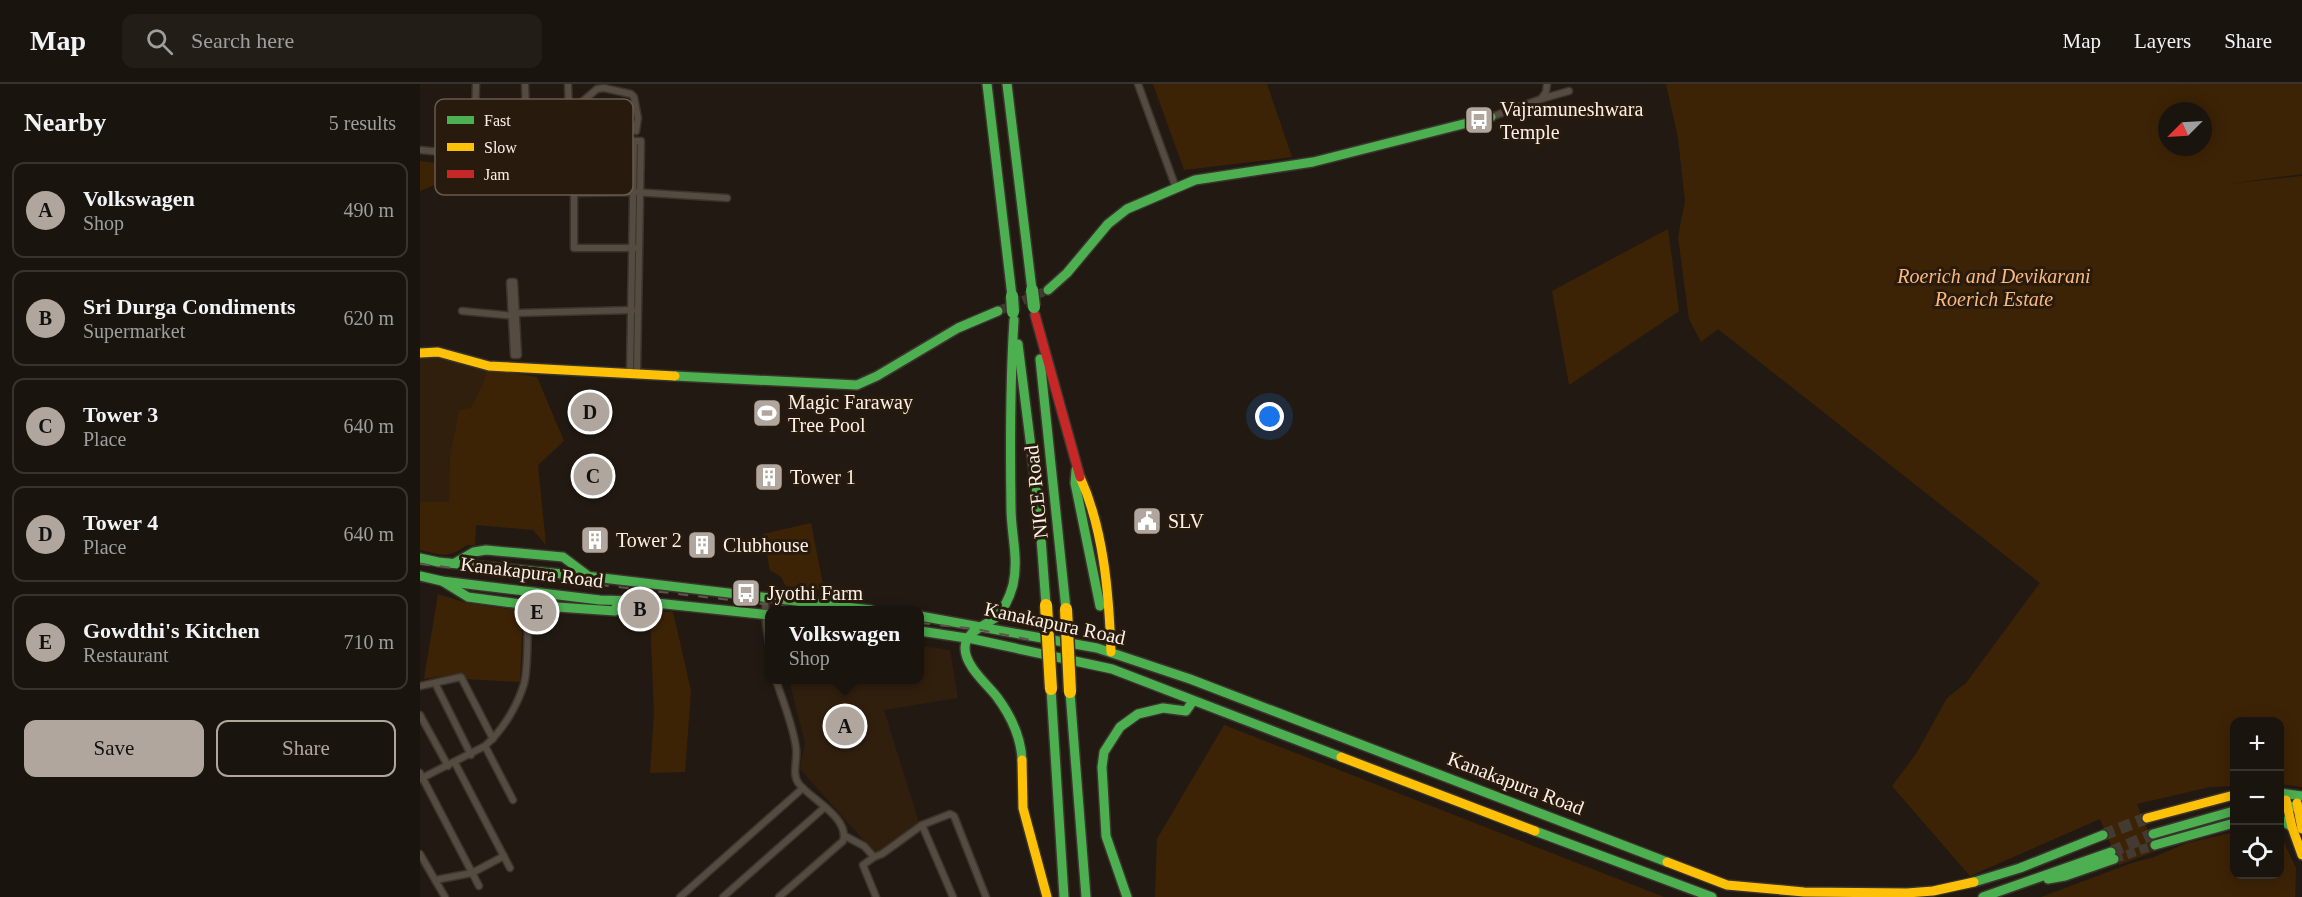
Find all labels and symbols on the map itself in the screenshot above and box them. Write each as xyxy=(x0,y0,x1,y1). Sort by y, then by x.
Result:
place label: Vajramuneshwara Temple xyxy=(1500,98,1643,144)
legend xyxy=(435,99,633,195)
north arrow xyxy=(2158,102,2212,156)
bus stop icon: Vajramuneshwara Temple xyxy=(1463,104,1495,136)
text: Fast xyxy=(484,112,511,129)
text: Slow xyxy=(484,139,517,156)
text: Jam xyxy=(484,166,510,183)
park label: Roerich and Devikarani Roerich Estate xyxy=(1896,265,2091,310)
pin: D xyxy=(570,390,610,434)
place label: Magic Faraway Tree Pool xyxy=(788,391,913,436)
sports icon: Magic Faraway Tree Pool xyxy=(751,397,783,429)
your location xyxy=(1255,402,1284,431)
street label: NICE Road xyxy=(1020,444,1052,540)
pin: C xyxy=(574,454,612,498)
building icon: Tower 1 xyxy=(753,461,785,493)
place label: Tower 1 xyxy=(790,466,856,488)
public building icon: SLV xyxy=(1131,505,1163,537)
place label: SLV xyxy=(1168,510,1205,532)
building icon: Tower 2 xyxy=(579,524,611,556)
place label: Tower 2 xyxy=(616,529,682,551)
building icon: Clubhouse xyxy=(686,529,718,561)
place label: Clubhouse xyxy=(723,534,809,556)
street label: Kanakapura Road xyxy=(459,552,605,593)
bus stop icon: Jyothi Farm xyxy=(730,577,762,609)
place label: Jyothi Farm xyxy=(767,582,864,605)
pin: B xyxy=(620,586,660,632)
pin: E xyxy=(518,590,556,634)
street label: Kanakapura Road xyxy=(982,597,1128,650)
pin: A xyxy=(826,704,864,748)
street label: Kanakapura Road xyxy=(1445,747,1587,820)

